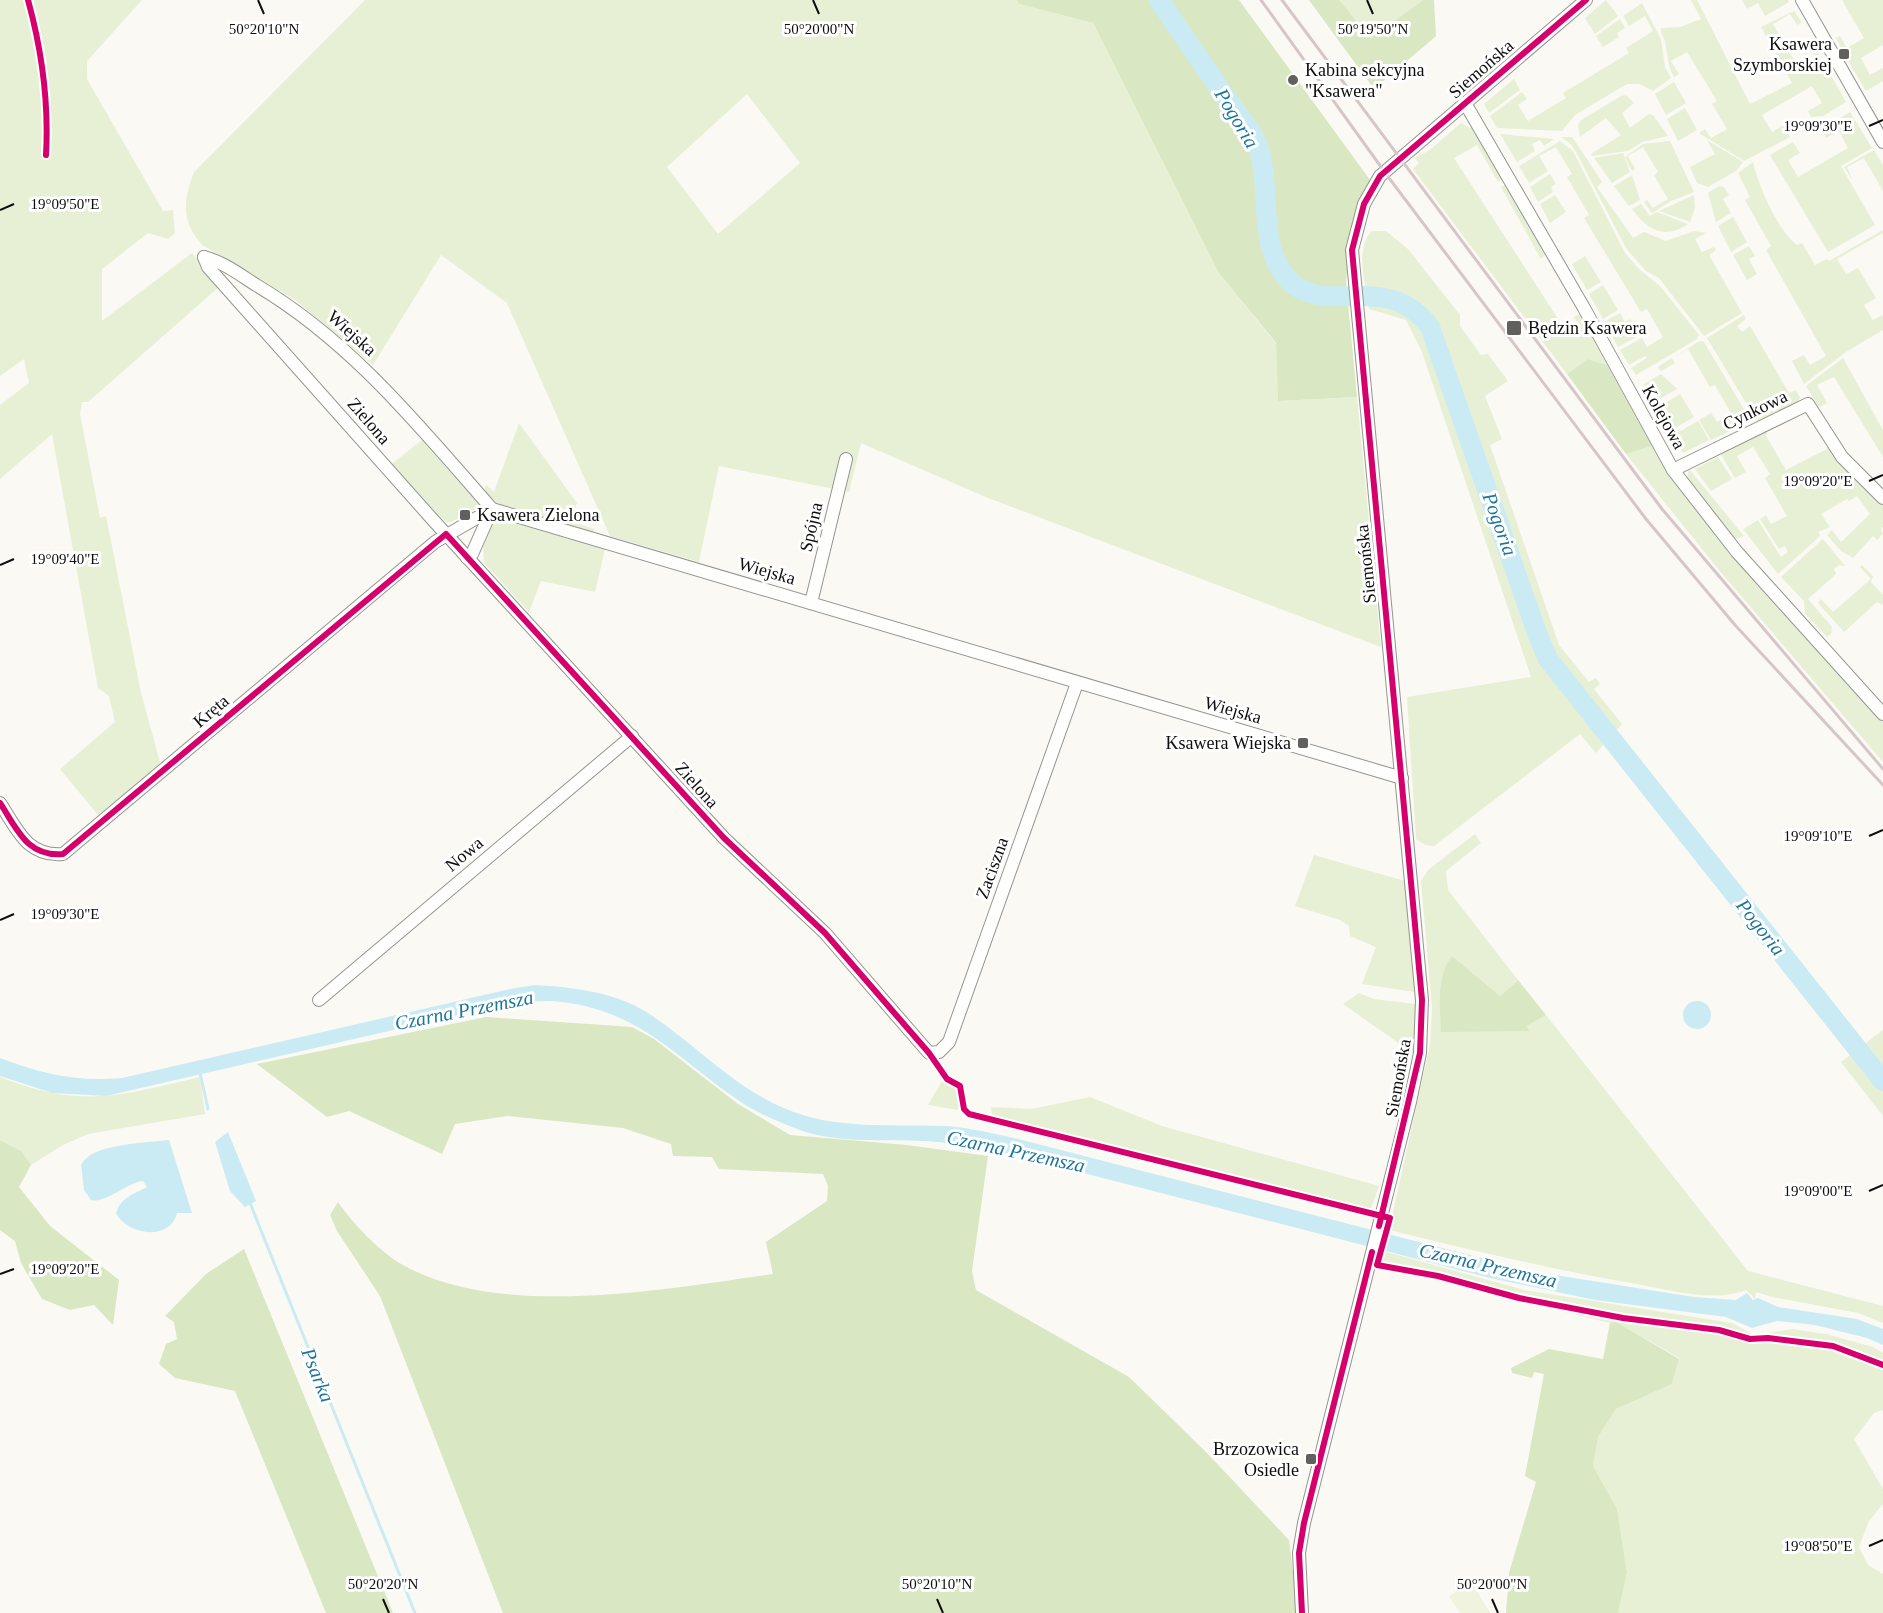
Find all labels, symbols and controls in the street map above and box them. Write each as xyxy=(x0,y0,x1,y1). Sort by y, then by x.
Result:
text: 50°20'10"N xyxy=(229,21,299,37)
text: 50°20'00"N xyxy=(784,21,854,37)
text: 50°19'50"N xyxy=(1338,21,1408,37)
place label: Ksawera Szymborskiej xyxy=(1733,34,1832,75)
street label: Siemońska xyxy=(1445,36,1517,102)
marker: Ksawera Szymborskiej xyxy=(1837,47,1851,61)
place label: Kabina sekcyjna "Ksawera" xyxy=(1305,60,1424,101)
marker: Kabina sekcyjna "Ksawera" xyxy=(1286,73,1300,87)
water label: Pogoria xyxy=(1209,83,1263,152)
text: 19°09'30"E xyxy=(1784,118,1853,134)
text: 19°09'50"E xyxy=(31,196,100,212)
street label: Wiejska xyxy=(324,306,380,360)
place label: Będzin Ksawera xyxy=(1528,318,1646,338)
marker: Będzin Ksawera xyxy=(1505,319,1523,337)
street label: Kolejowa xyxy=(1638,382,1690,452)
street label: Cynkowa xyxy=(1720,386,1790,434)
street label: Zielona xyxy=(343,394,395,448)
text: 19°09'20"E xyxy=(1784,473,1853,489)
water label: Pogoria xyxy=(1477,488,1522,559)
street label: Spójna xyxy=(796,500,826,554)
place label: Ksawera Zielona xyxy=(477,505,599,525)
marker: Ksawera Zielona xyxy=(458,508,472,522)
street label: Siemońska xyxy=(1352,524,1380,604)
text: 19°09'40"E xyxy=(31,551,100,567)
street label: Wiejska xyxy=(736,553,798,589)
street label: Kręta xyxy=(189,690,233,732)
street label: Wiejska xyxy=(1202,692,1264,728)
place label: Ksawera Wiejska xyxy=(1166,733,1291,753)
marker: Ksawera Wiejska xyxy=(1296,736,1310,750)
street label: Zielona xyxy=(671,758,723,812)
text: 19°09'10"E xyxy=(1784,828,1853,844)
street label: Nowa xyxy=(441,833,487,875)
street label: Zaciszna xyxy=(972,835,1012,901)
water label: Pogoria xyxy=(1731,894,1790,960)
text: 19°09'30"E xyxy=(31,906,100,922)
water label: Czarna Przemsza xyxy=(393,986,535,1034)
street label: Siemońska xyxy=(1381,1037,1415,1119)
water label: Czarna Przemsza xyxy=(945,1126,1087,1176)
text: 19°09'00"E xyxy=(1784,1183,1853,1199)
water label: Czarna Przemsza xyxy=(1417,1238,1559,1292)
text: 19°09'20"E xyxy=(31,1261,100,1277)
water label: Psarka xyxy=(297,1344,339,1405)
place label: Brzozowica Osiedle xyxy=(1213,1439,1299,1480)
marker: Brzozowica Osiedle xyxy=(1304,1452,1318,1466)
text: 19°08'50"E xyxy=(1784,1538,1853,1554)
text: 50°20'20"N xyxy=(348,1576,418,1592)
text: 50°20'10"N xyxy=(902,1576,972,1592)
text: 50°20'00"N xyxy=(1457,1576,1527,1592)

